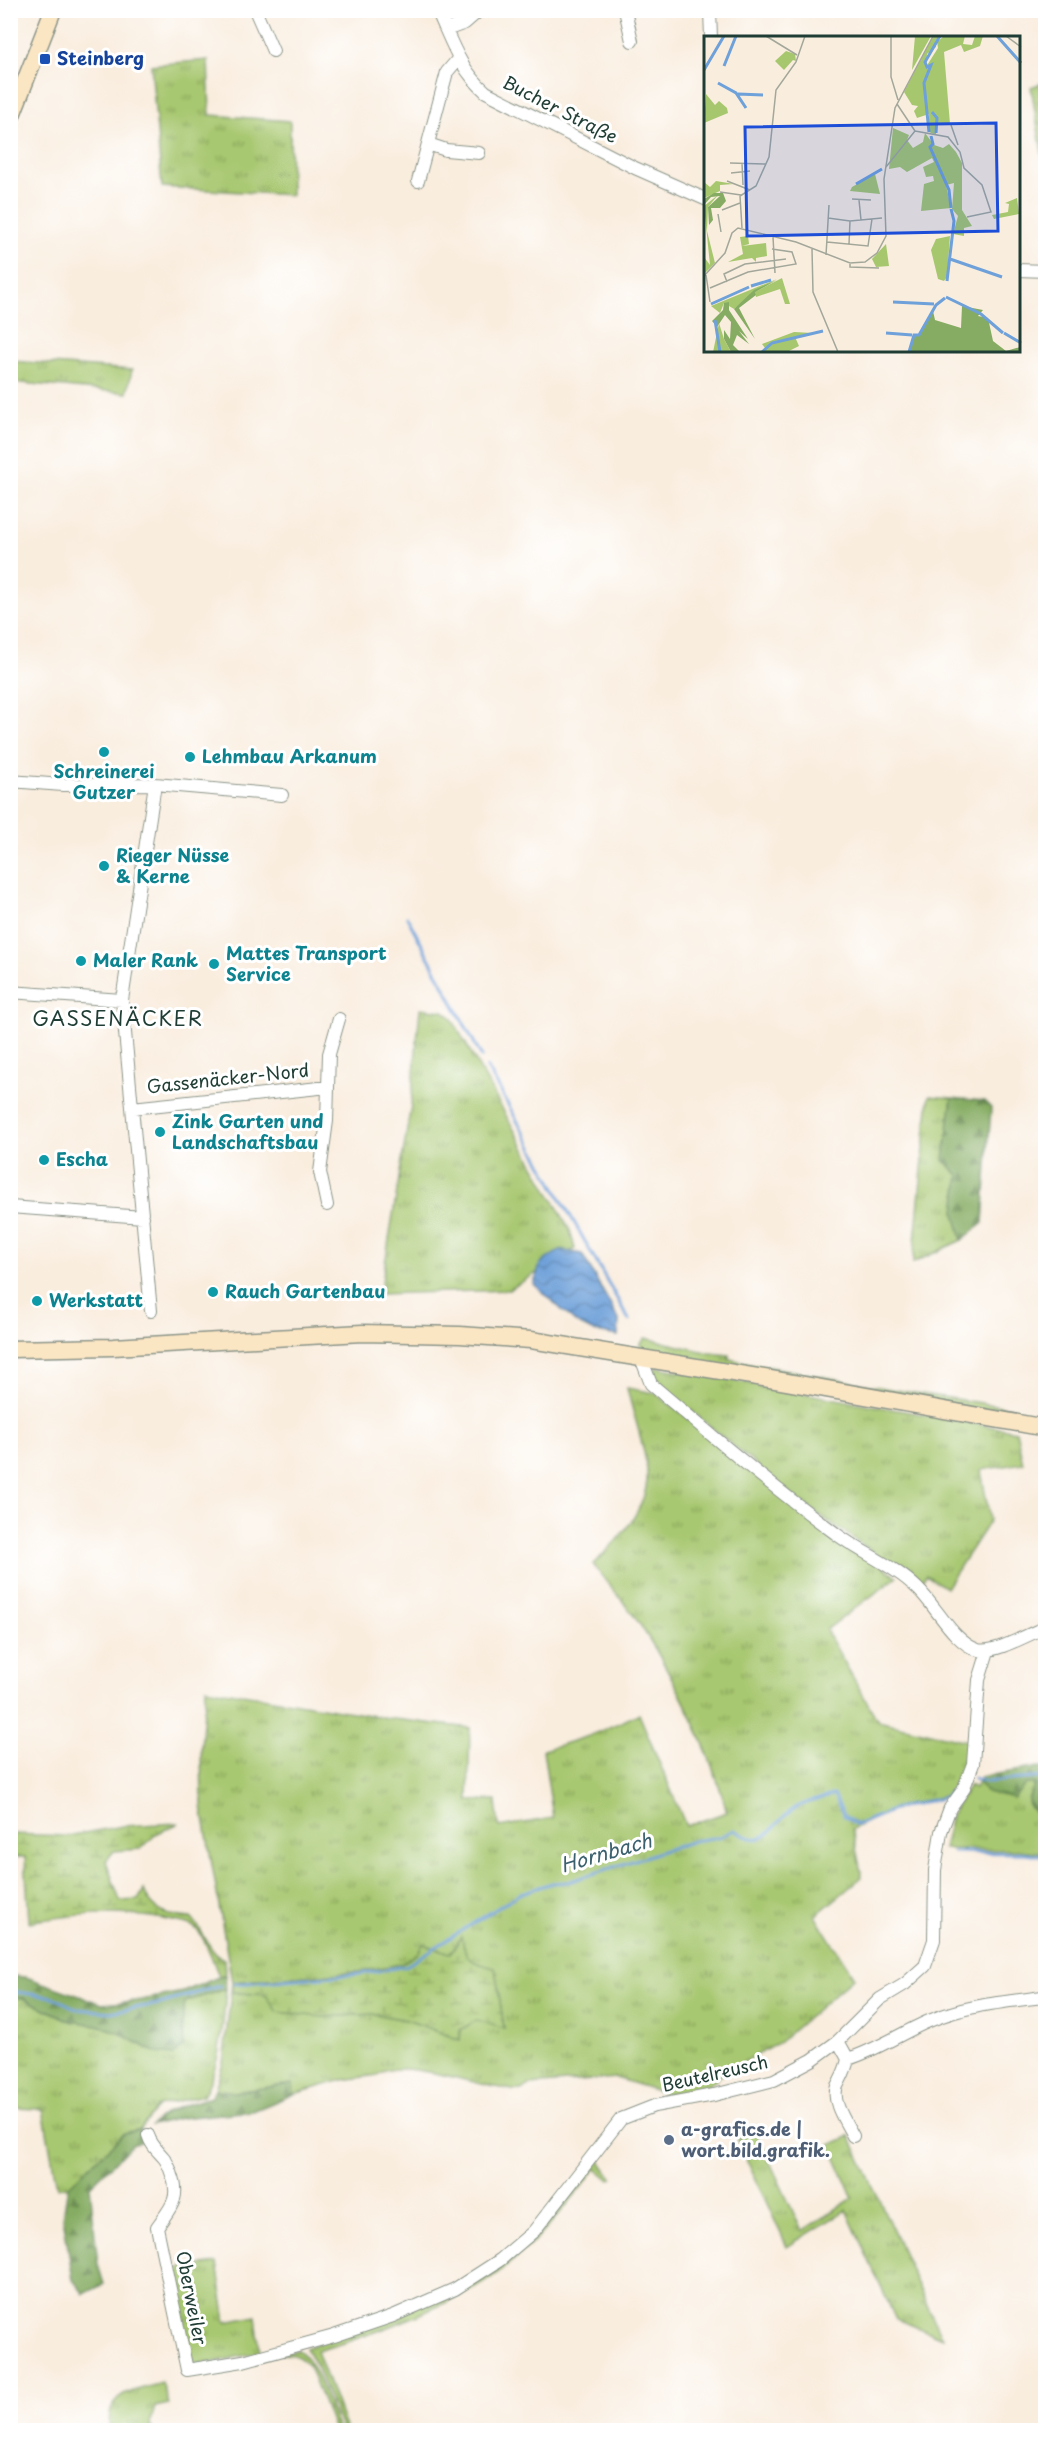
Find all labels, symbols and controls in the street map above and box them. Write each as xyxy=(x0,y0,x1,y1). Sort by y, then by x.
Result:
inset map xyxy=(704,36,1020,352)
place label: Steinberg xyxy=(57,44,144,71)
marker: Steinberg xyxy=(38,52,52,66)
street label: Bucher Straße xyxy=(498,68,623,149)
place label: Lehmbau Arkanum xyxy=(202,742,377,769)
marker: Schreinerei Gutzer xyxy=(97,745,111,759)
marker: Lehmbau Arkanum xyxy=(183,750,197,764)
place label: Schreinerei Gutzer xyxy=(53,757,155,805)
place label: Rieger Nüsse & Kerne xyxy=(116,841,230,889)
marker: Rieger Nüsse & Kerne xyxy=(97,859,111,873)
place label: Mattes Transport Service xyxy=(226,939,387,987)
place label: Maler Rank xyxy=(93,946,198,973)
marker: Maler Rank xyxy=(74,954,88,968)
marker: Mattes Transport Service xyxy=(207,957,221,971)
district label: GASSENÄCKER xyxy=(32,1003,204,1033)
street label: Gassenäcker-Nord xyxy=(145,1056,310,1099)
place label: Zink Garten und Landschaftsbau xyxy=(172,1107,324,1155)
marker: Zink Garten und Landschaftsbau xyxy=(153,1125,167,1139)
place label: Escha xyxy=(56,1145,108,1172)
marker: Escha xyxy=(37,1153,51,1167)
place label: Rauch Gartenbau xyxy=(225,1277,385,1304)
marker: Rauch Gartenbau xyxy=(206,1285,220,1299)
place label: Werkstatt xyxy=(49,1286,144,1313)
marker: Werkstatt xyxy=(30,1294,44,1308)
water label: Hornbach xyxy=(557,1825,655,1879)
street label: Beutelreusch xyxy=(659,2047,770,2098)
place label: a-grafics.de | wort.bild.grafik. xyxy=(681,2115,830,2163)
marker: a-grafics.de | wort.bild.grafik. xyxy=(662,2133,676,2147)
street label: Oberweiler xyxy=(170,2248,215,2348)

